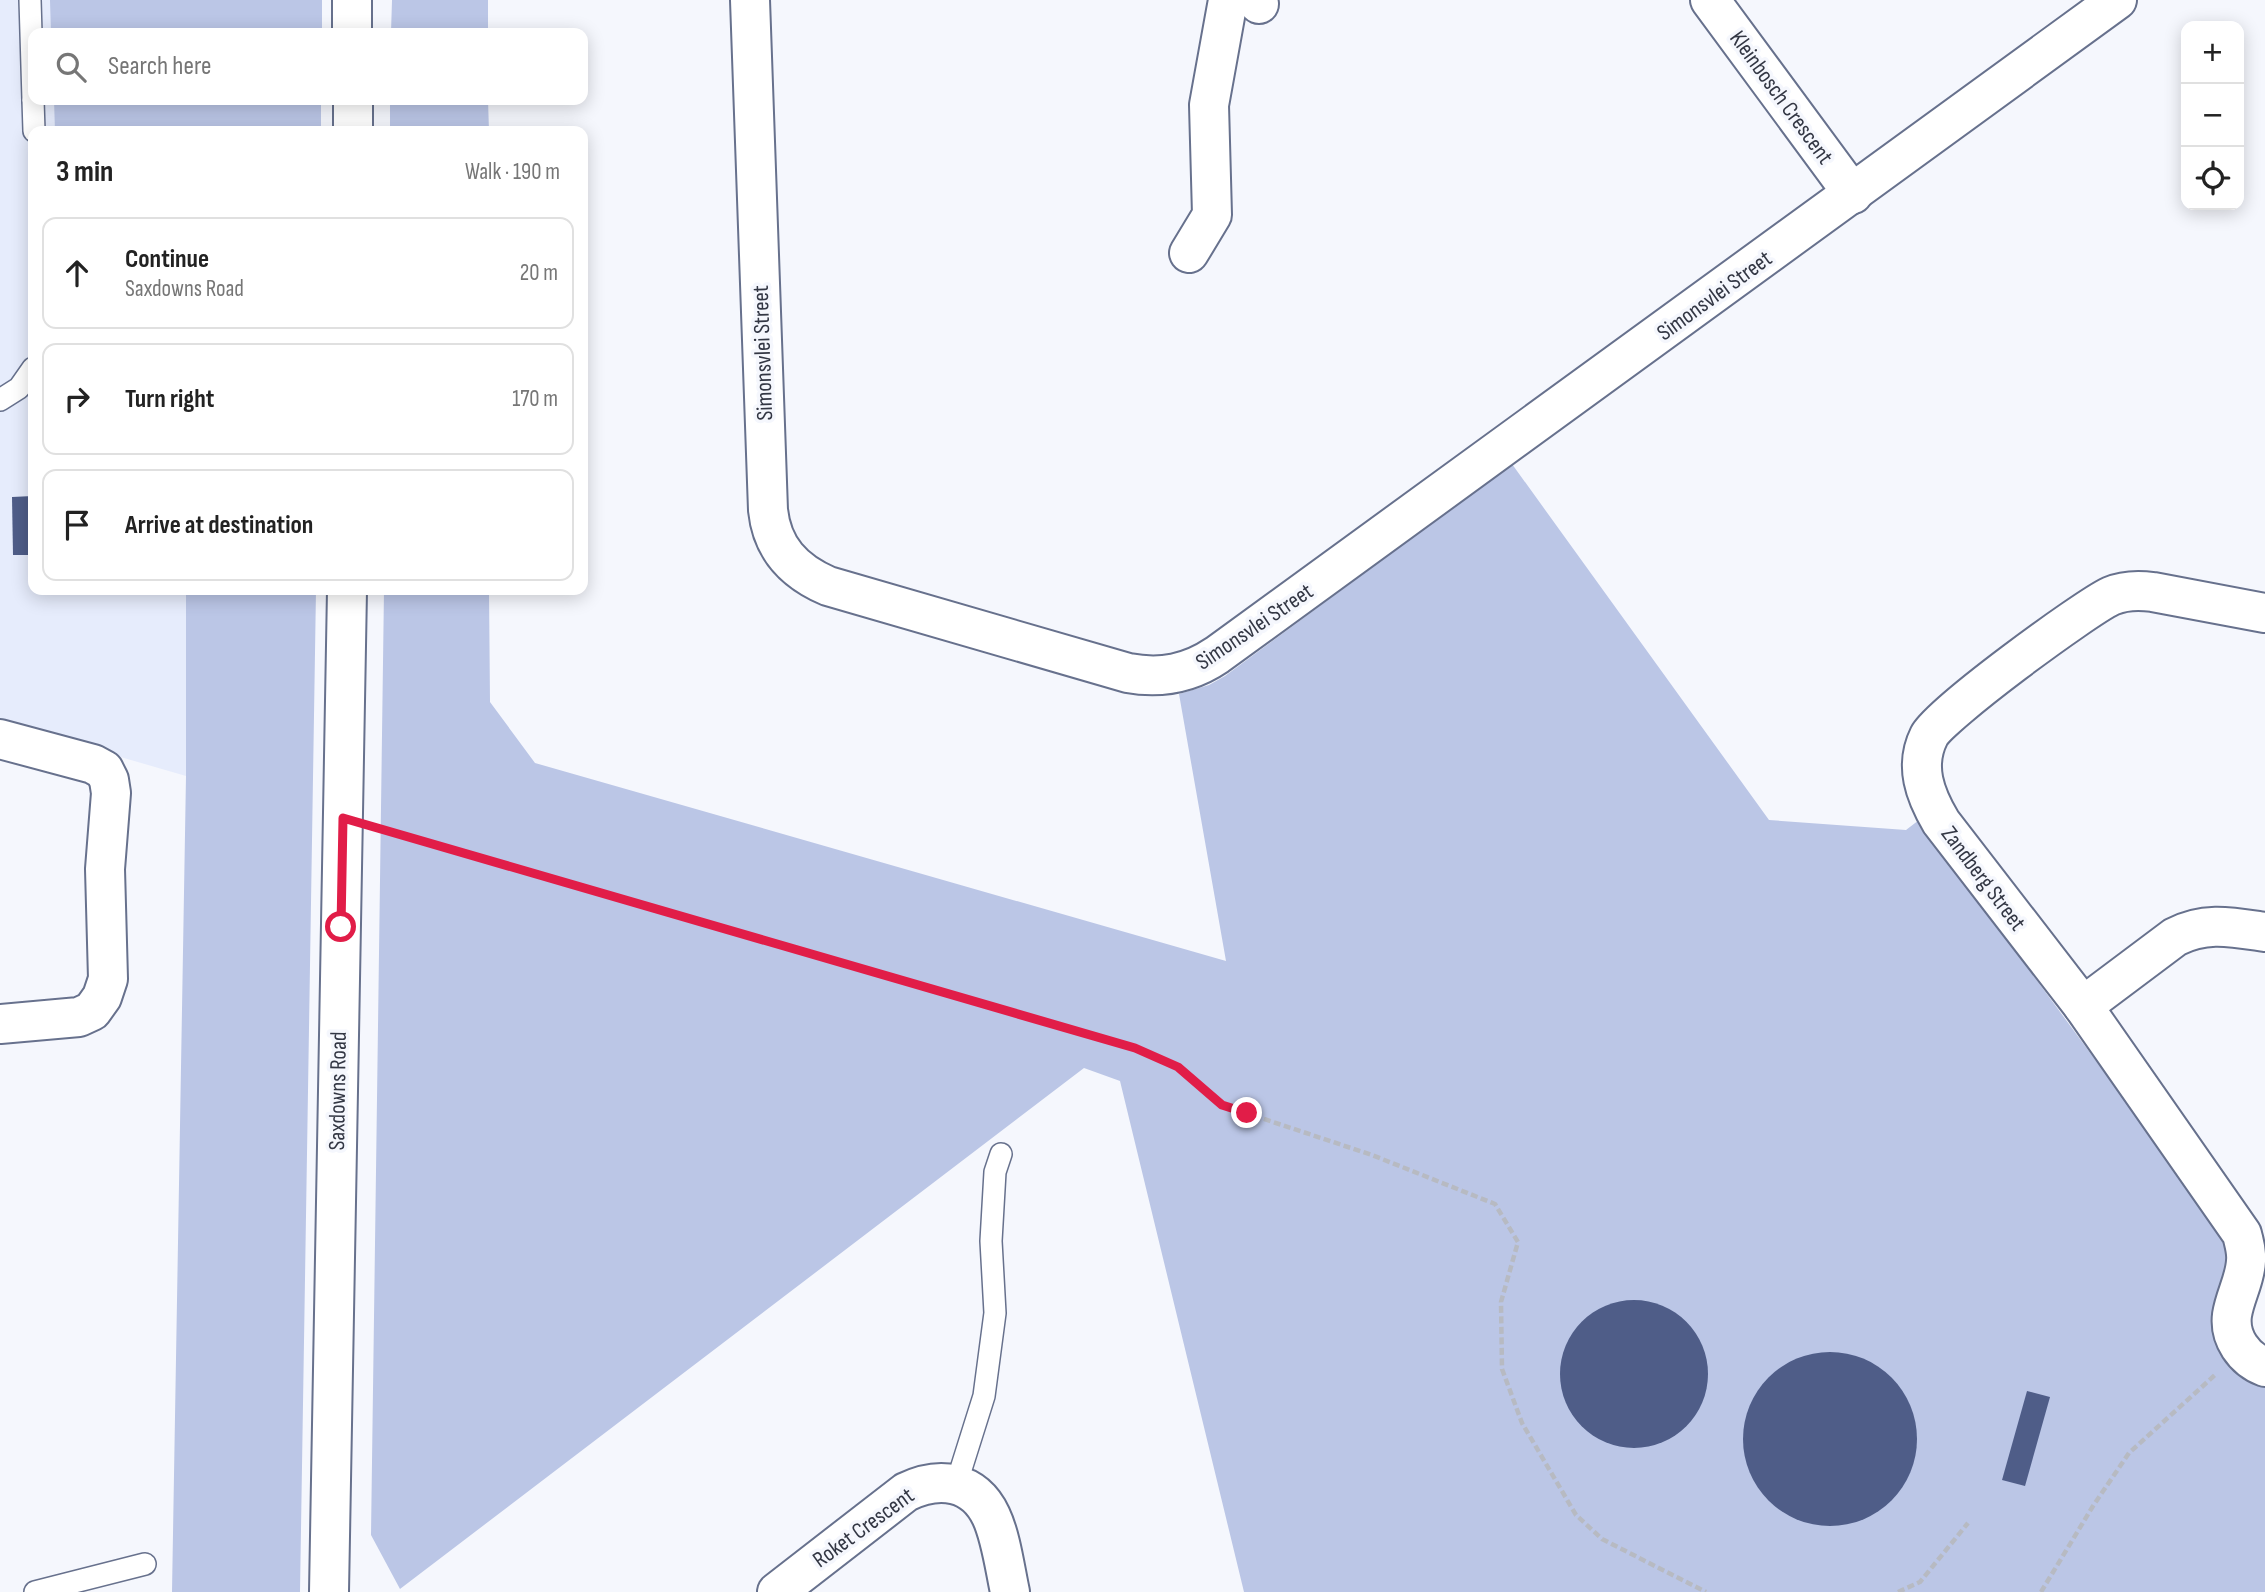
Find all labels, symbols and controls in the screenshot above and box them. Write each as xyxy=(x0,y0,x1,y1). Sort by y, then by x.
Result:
map controls xyxy=(2181,21,2244,210)
button: + xyxy=(2181,21,2244,84)
street label: Kleinbosch Crescent xyxy=(1723,25,1839,170)
search box xyxy=(28,28,588,105)
icon: search xyxy=(52,48,90,86)
text: Search here xyxy=(108,51,211,82)
button: − xyxy=(2181,84,2244,147)
button: locate xyxy=(2181,147,2244,210)
text: 3 min xyxy=(56,154,113,190)
text: Walk · 190 m xyxy=(465,158,560,186)
text: Continue xyxy=(125,244,209,275)
street label: Simonsvlei Street xyxy=(1652,245,1778,347)
icon: ahead xyxy=(58,254,96,292)
text: 20 m xyxy=(520,259,558,287)
text: Saxdowns Road xyxy=(125,275,244,303)
street label: Simonsvlei Street xyxy=(747,285,779,421)
icon: right xyxy=(58,380,96,418)
text: Turn right xyxy=(125,384,214,415)
text: 170 m xyxy=(512,385,558,413)
icon: arrive xyxy=(58,506,96,544)
text: Arrive at destination xyxy=(125,510,313,541)
street label: Simonsvlei Street xyxy=(1191,577,1318,676)
street label: Zandberg Street xyxy=(1935,821,2032,936)
route start xyxy=(325,911,356,942)
street label: Saxdowns Road xyxy=(323,1031,353,1151)
route end xyxy=(1231,1097,1262,1128)
street label: Roket Crescent xyxy=(807,1482,920,1574)

